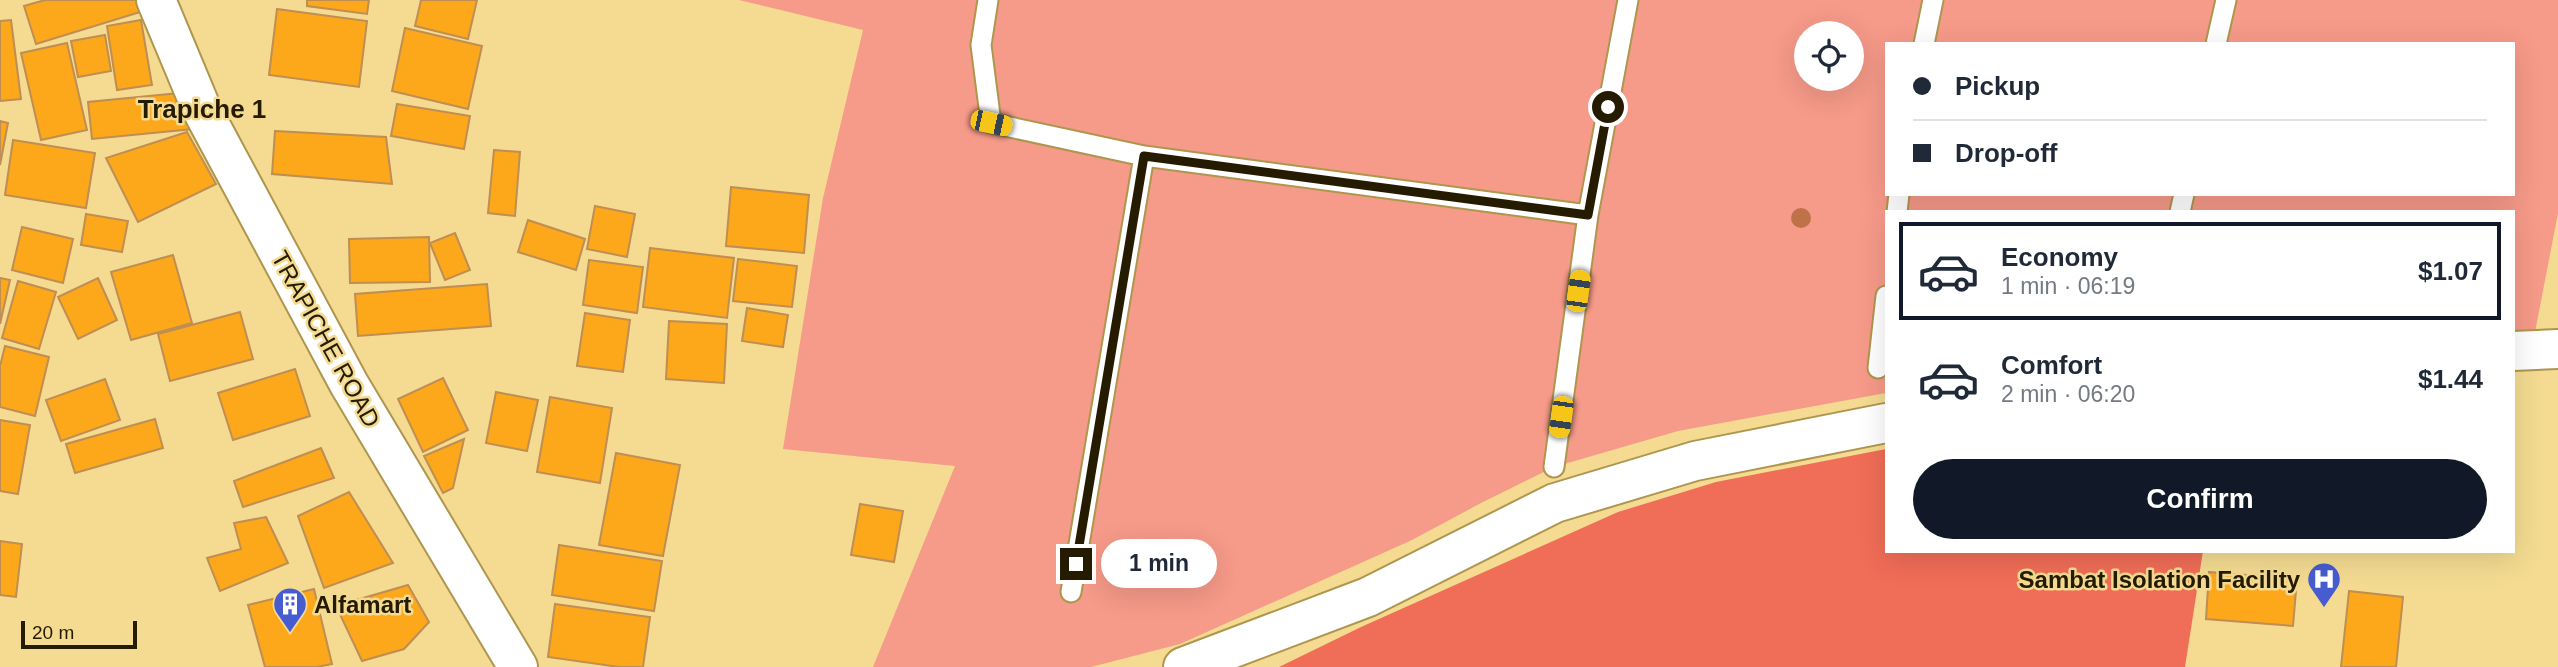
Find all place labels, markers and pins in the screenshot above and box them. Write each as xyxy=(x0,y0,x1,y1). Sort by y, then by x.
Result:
hospital icon: Sambat Isolation Facility xyxy=(2305,560,2343,609)
place label: Sambat Isolation Facility xyxy=(2019,566,2301,593)
building icon: Alfamart xyxy=(271,585,309,634)
place label: Alfamart xyxy=(314,591,411,618)

